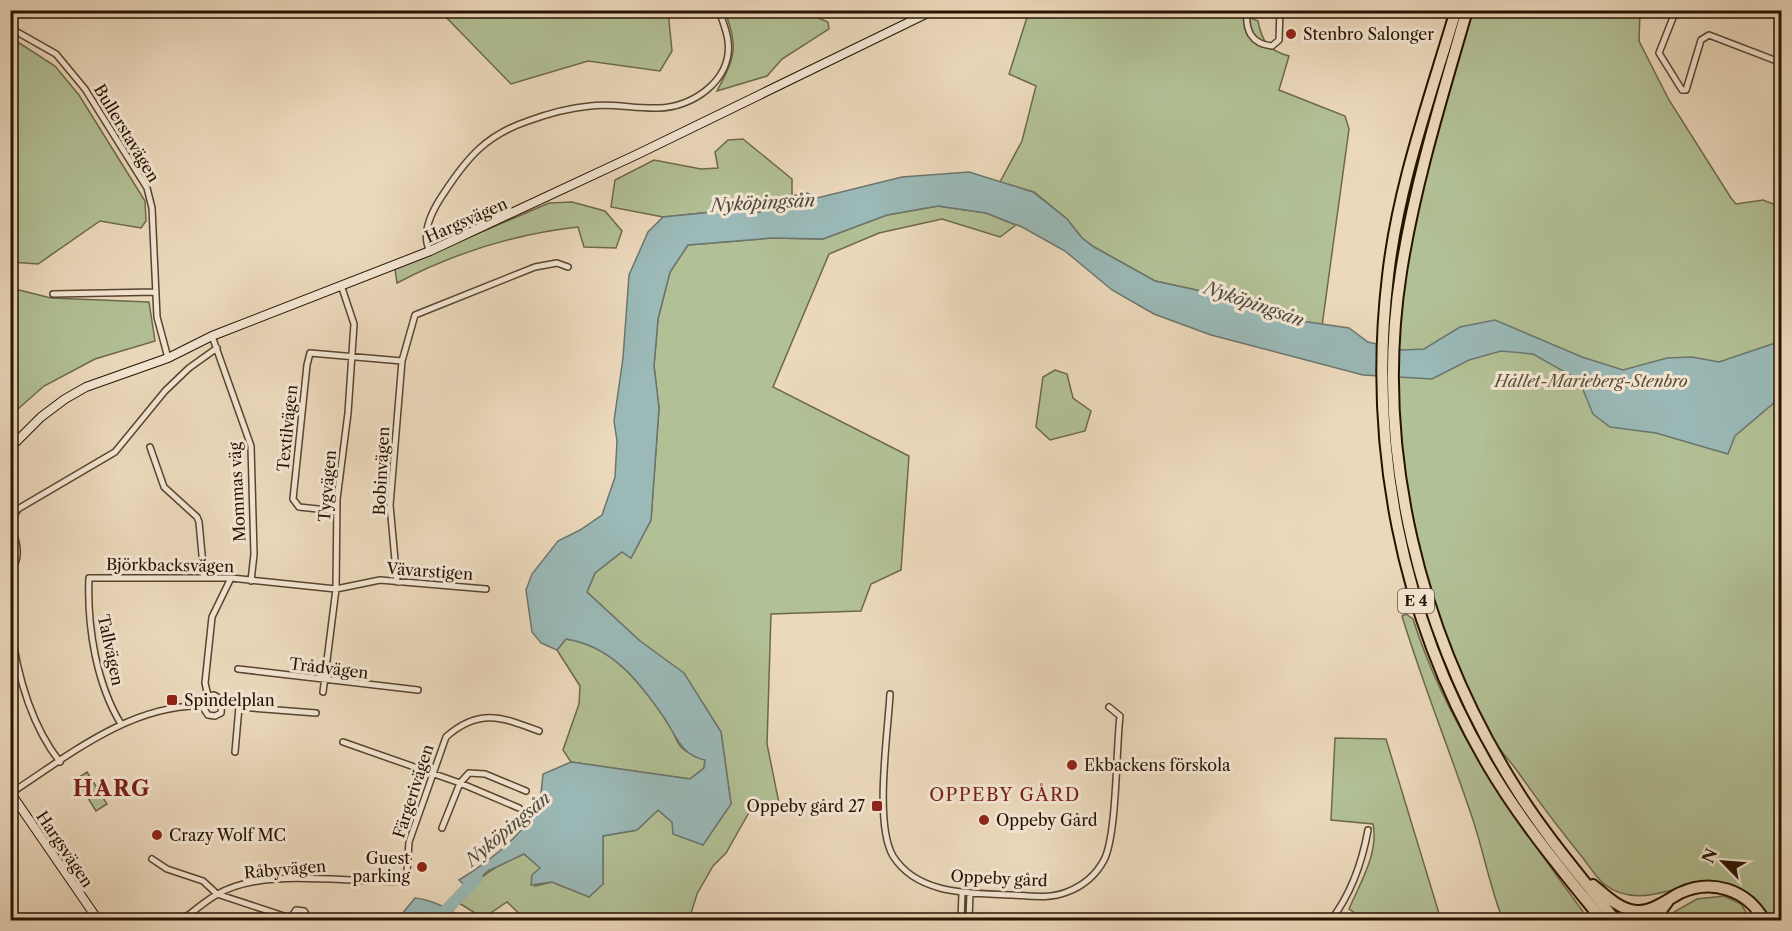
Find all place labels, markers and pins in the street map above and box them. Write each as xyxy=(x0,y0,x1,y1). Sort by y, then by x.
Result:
place label: Stenbro Salonger xyxy=(1303,24,1434,44)
marker: Stenbro Salonger xyxy=(1284,27,1298,41)
place label: Spindelplan xyxy=(184,690,275,710)
marker: Spindelplan xyxy=(165,693,179,707)
place label: Ekbackens förskola xyxy=(1084,755,1231,775)
marker: Ekbackens förskola xyxy=(1065,758,1079,772)
place label: Oppeby gård 27 xyxy=(747,796,865,816)
marker: Oppeby gård 27 xyxy=(870,799,884,813)
place label: Oppeby Gård xyxy=(996,810,1098,830)
marker: Oppeby Gård xyxy=(977,813,991,827)
place label: Crazy Wolf MC xyxy=(169,825,286,845)
marker: Crazy Wolf MC xyxy=(150,828,164,842)
place label: Guest parking xyxy=(352,848,411,886)
marker: Guest parking xyxy=(415,860,429,874)

